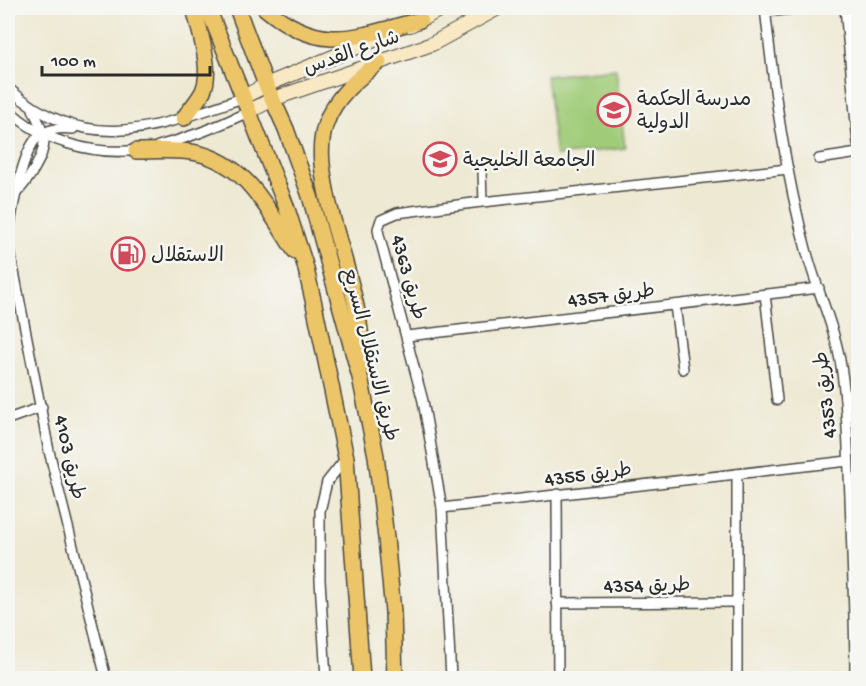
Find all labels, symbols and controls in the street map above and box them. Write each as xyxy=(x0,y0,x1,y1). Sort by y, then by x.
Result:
street label: شارع القدس xyxy=(301,26,403,81)
scale bar xyxy=(42,39,210,77)
text: 100 m xyxy=(50,52,96,73)
place label: مدرسة الحكمة الدولية xyxy=(637,89,751,136)
school or university icon: مدرسة الحكمة الدولية xyxy=(596,92,632,128)
school or university icon: الجامعة الخليجية xyxy=(422,141,458,177)
place label: الجامعة الخليجية xyxy=(463,150,595,174)
street label: طريق 4363 xyxy=(384,233,430,323)
fuel station icon: الاستقلال xyxy=(110,236,146,272)
place label: الاستقلال xyxy=(151,245,224,269)
street label: طريق الاستقلال السريع xyxy=(336,266,402,444)
street label: طريق 4357 xyxy=(566,280,656,314)
street label: طريق 4353 xyxy=(810,350,843,439)
street label: طريق 4103 xyxy=(47,413,89,502)
street label: طريق 4355 xyxy=(543,459,633,493)
street label: طريق 4354 xyxy=(604,574,691,600)

